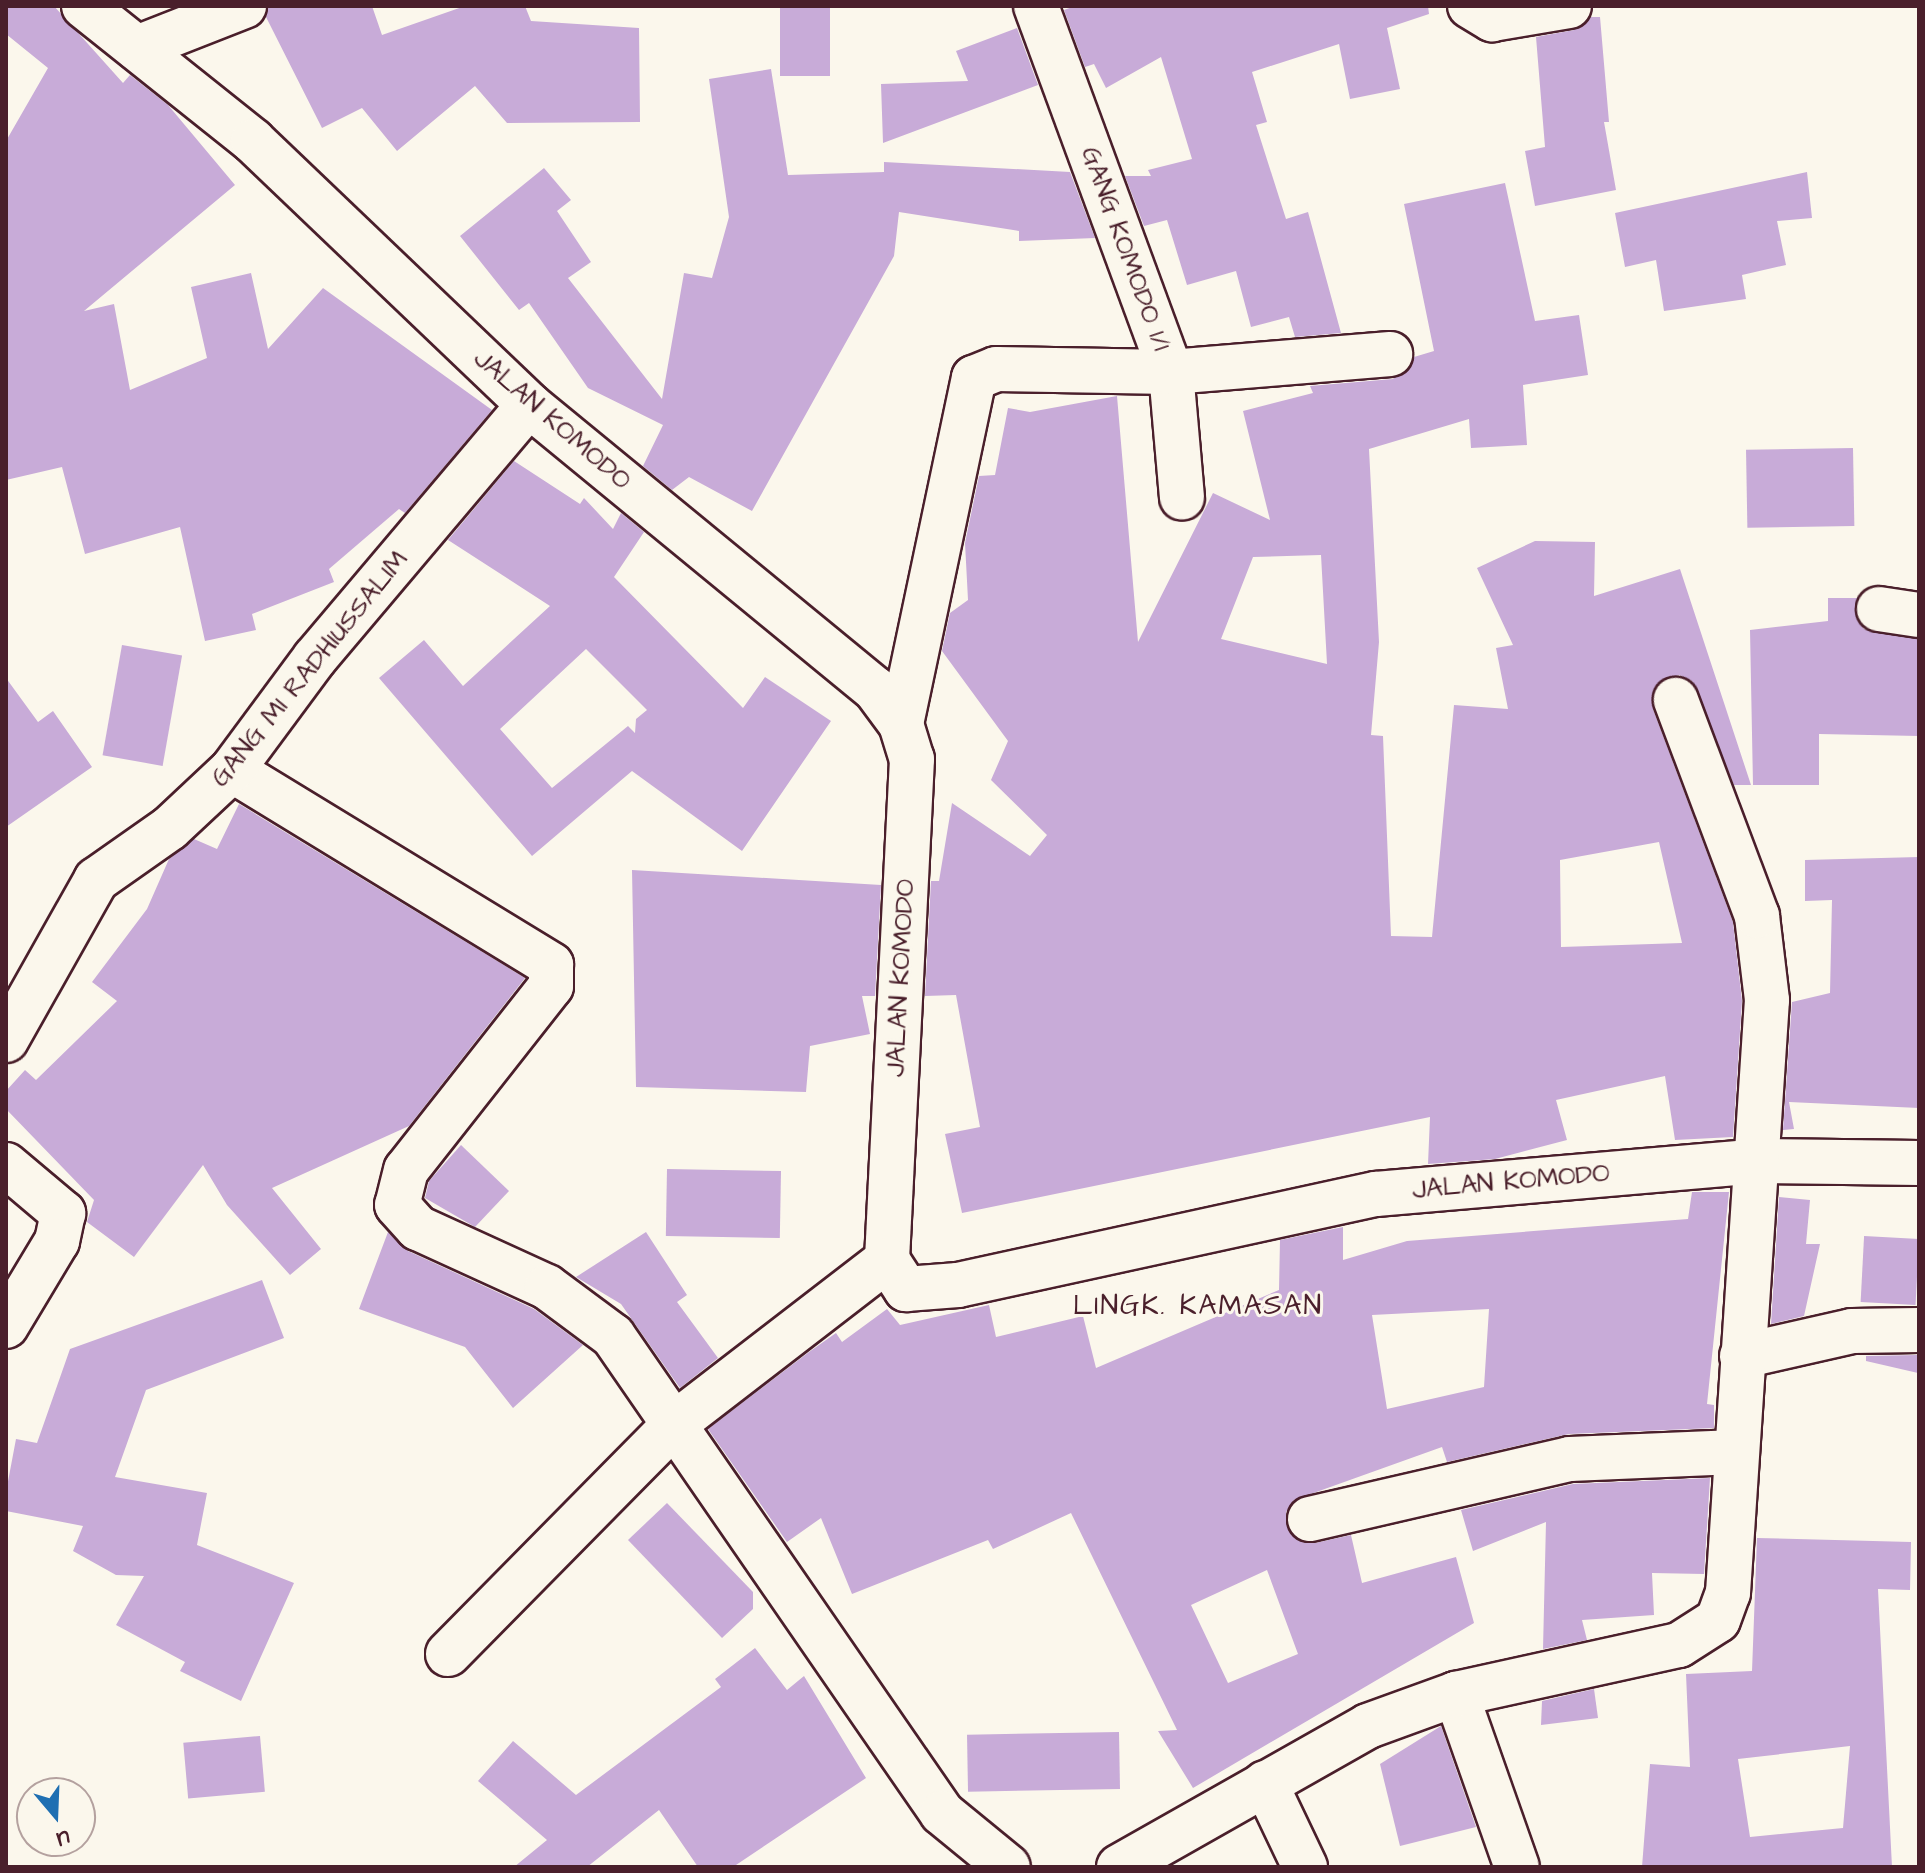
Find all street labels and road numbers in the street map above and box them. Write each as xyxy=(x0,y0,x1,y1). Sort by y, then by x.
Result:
street label: GANG KOMODO 1/1 xyxy=(1074,143,1176,355)
street label: JALAN KOMODO xyxy=(467,343,637,497)
street label: GANG MI RADHIUSSALIM xyxy=(205,545,415,793)
street label: JALAN KOMODO xyxy=(880,878,922,1078)
street label: JALAN KOMODO xyxy=(1411,1158,1611,1206)

